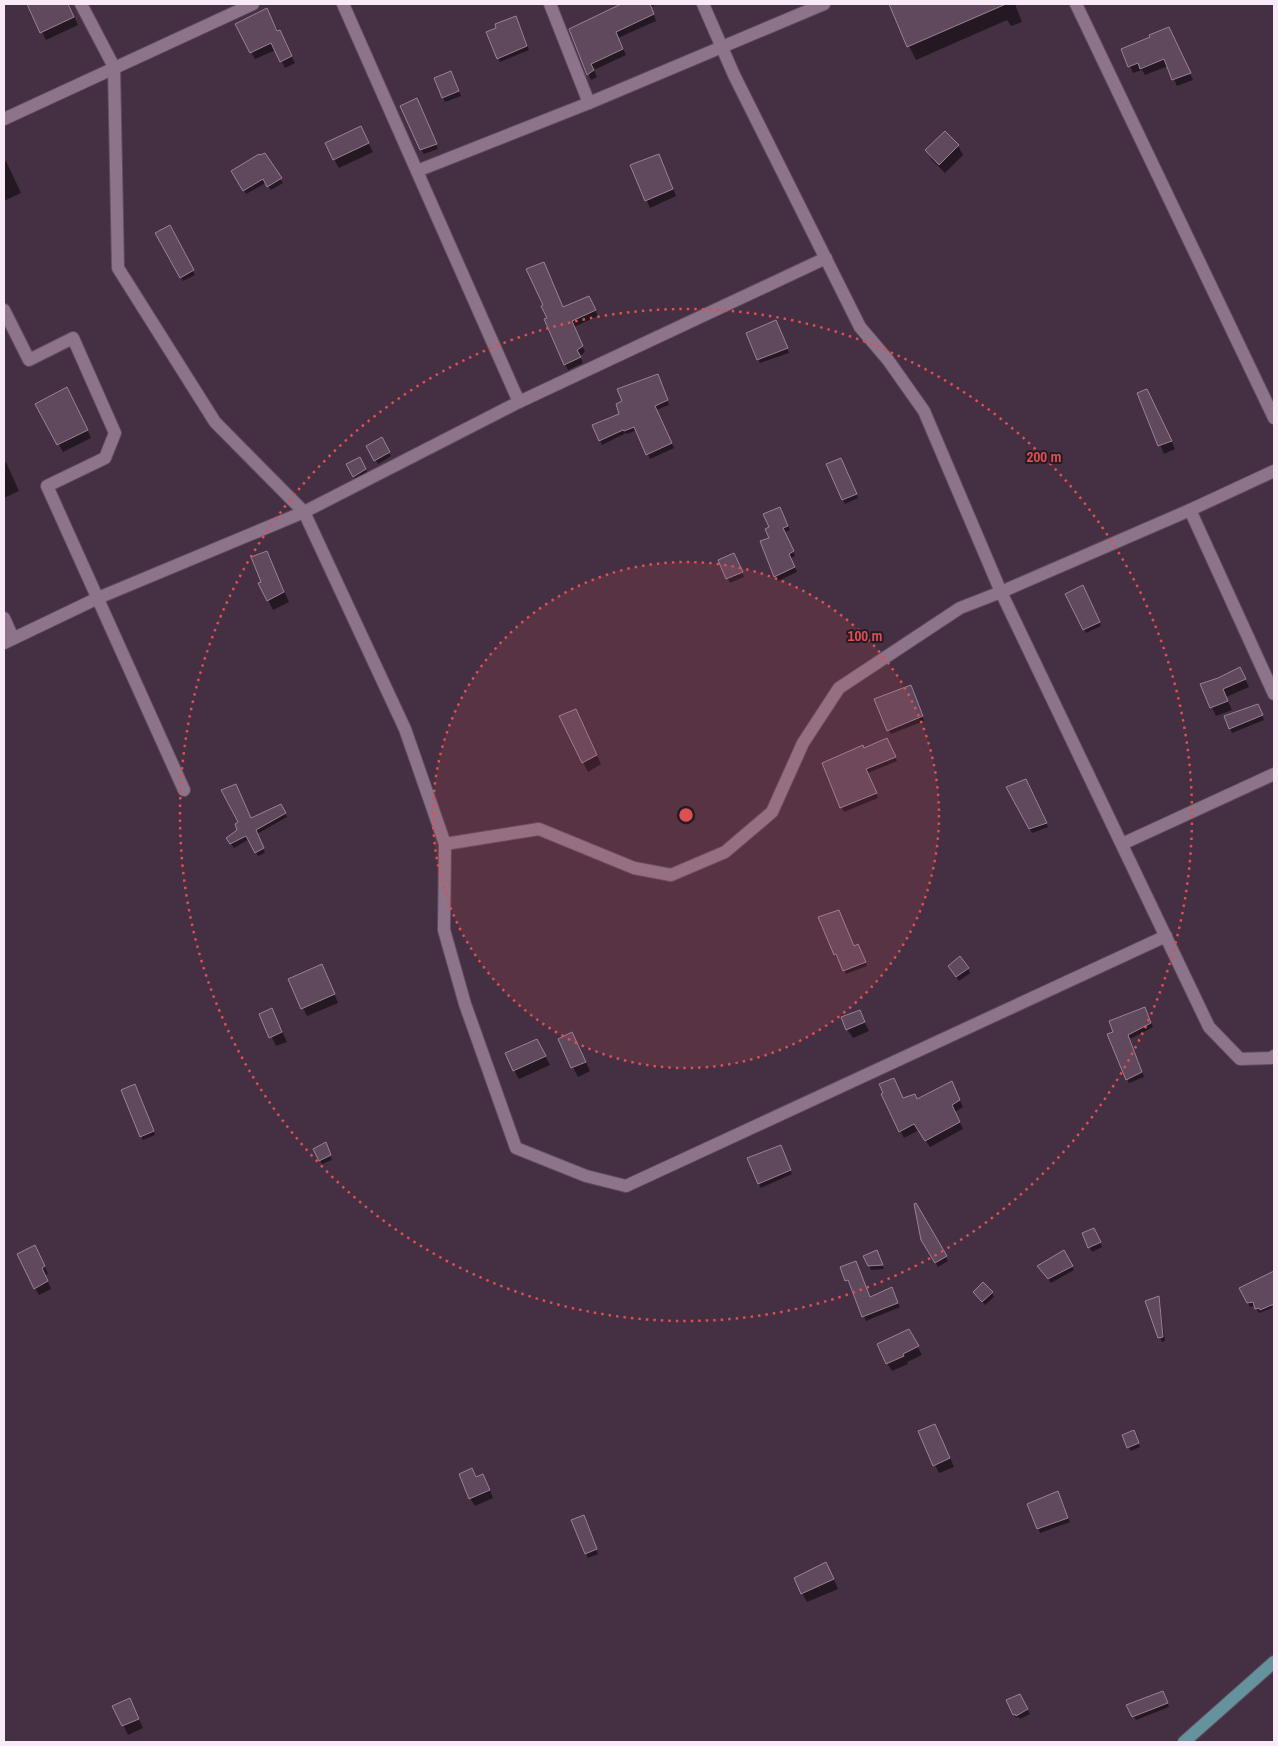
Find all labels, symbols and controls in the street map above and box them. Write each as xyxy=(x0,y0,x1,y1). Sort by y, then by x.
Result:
text: 200 m xyxy=(1027,446,1061,467)
text: 100 m xyxy=(848,625,882,646)
centre of rings xyxy=(677,806,695,824)

